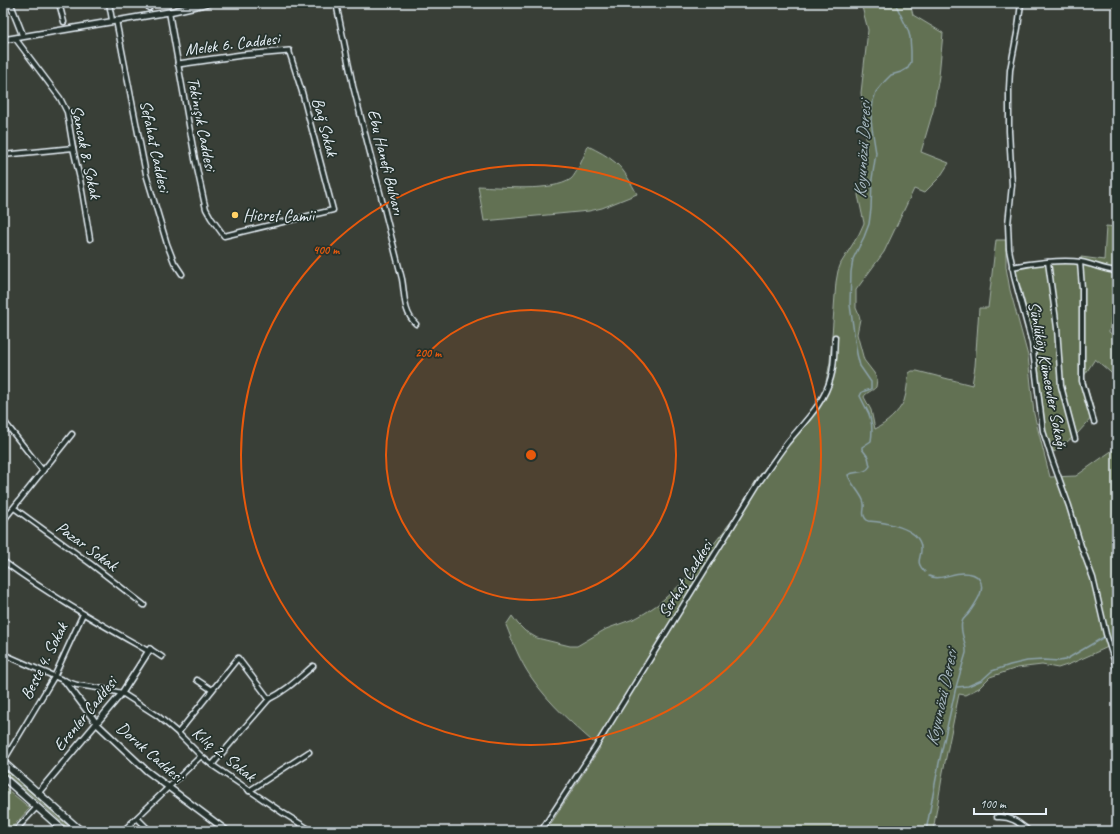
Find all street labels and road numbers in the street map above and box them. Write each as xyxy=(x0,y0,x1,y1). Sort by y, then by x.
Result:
street label: Melek 6. Caddesi xyxy=(184,27,283,60)
street label: Tekinışık Caddesi xyxy=(183,76,222,175)
street label: Bağ Sokak xyxy=(307,95,343,160)
street label: Sefahat Caddesi xyxy=(135,98,176,196)
street label: Sancak 8. Sokak xyxy=(66,103,106,202)
street label: Ebu Hanefi Bulvarı xyxy=(363,107,409,218)
street label: Sünlüköy Kümeevler Sokağı xyxy=(1023,300,1073,451)
street label: Pazar Sokak xyxy=(52,517,123,576)
street label: Serhat Caddesi xyxy=(653,535,718,621)
street label: Beste 4. Sokak xyxy=(16,617,73,703)
street label: Erenler Caddesi xyxy=(49,671,123,755)
street label: Doruk Caddesi xyxy=(112,717,189,788)
street label: Kılıç 2. Sokak xyxy=(188,722,262,787)

